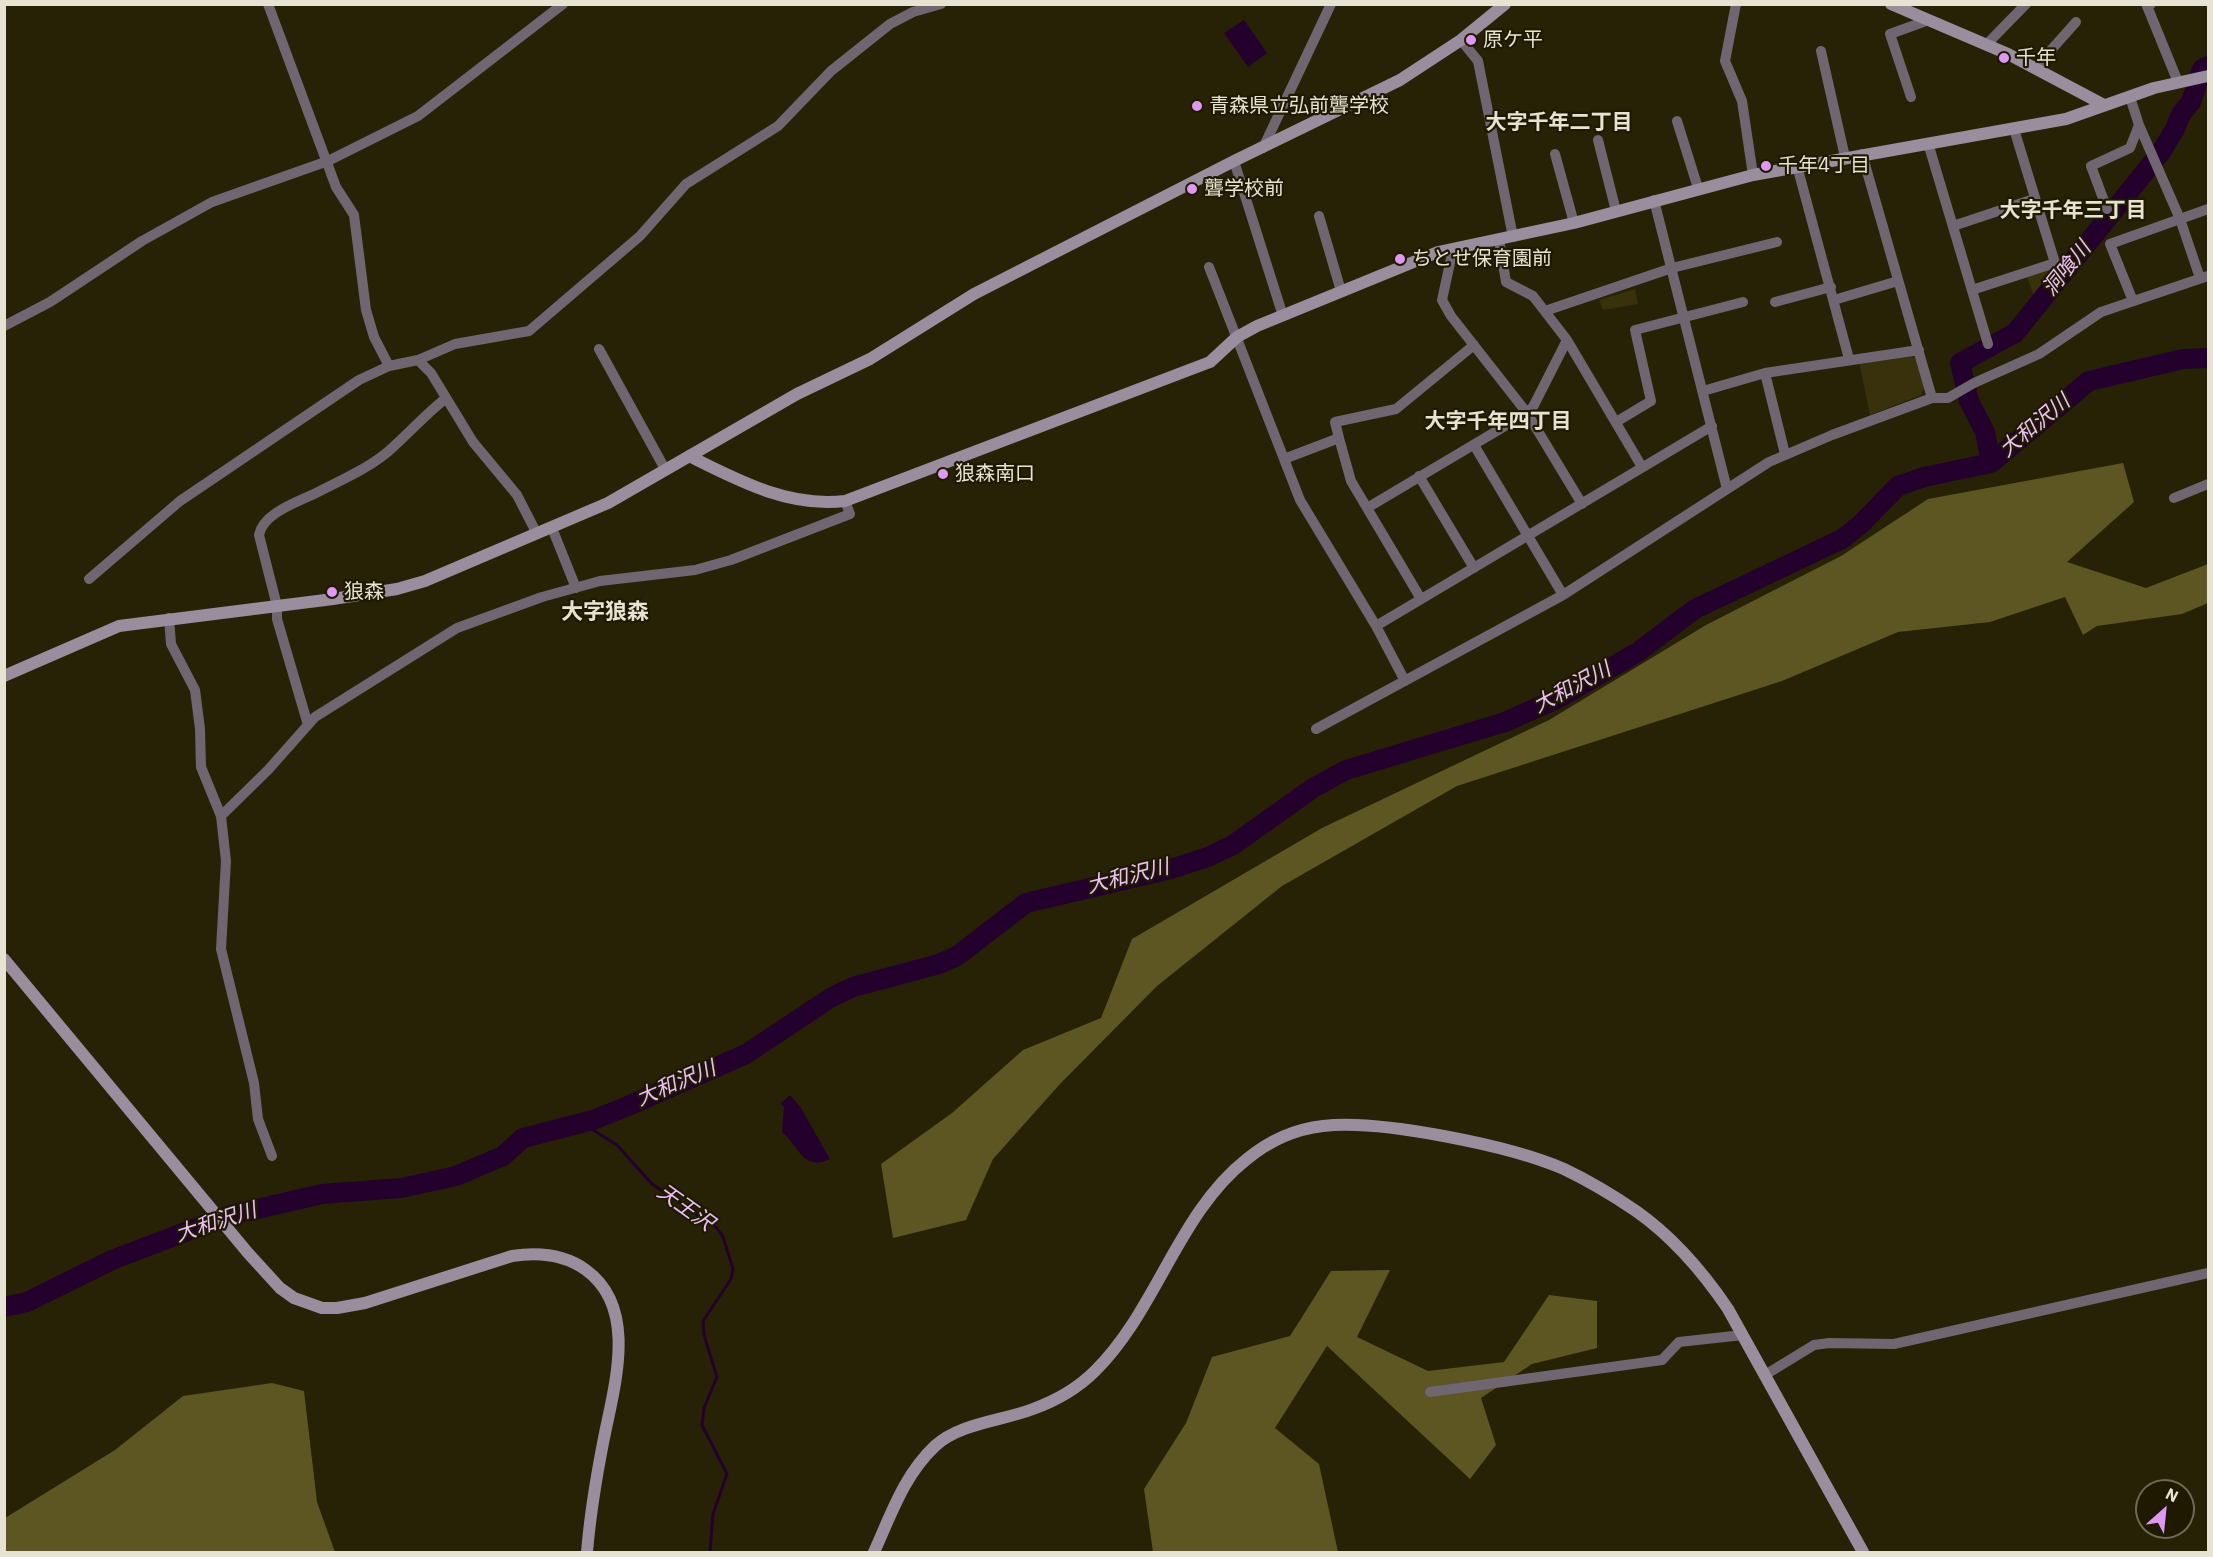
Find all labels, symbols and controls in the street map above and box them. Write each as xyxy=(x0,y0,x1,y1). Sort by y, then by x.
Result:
place label: 原ケ平 xyxy=(1483,28,1543,52)
marker: 原ケ平 xyxy=(1464,33,1478,47)
place label: 千年 xyxy=(2016,46,2056,70)
marker: 千年 xyxy=(1997,51,2011,65)
place label: 青森県立弘前聾学校 xyxy=(1209,94,1389,118)
marker: 青森県立弘前聾学校 xyxy=(1190,99,1204,113)
district label: 大字千年二丁目 xyxy=(1486,110,1632,136)
place label: 千年4丁目 xyxy=(1778,154,1870,178)
marker: 千年4丁目 xyxy=(1759,159,1773,173)
place label: 聾学校前 xyxy=(1204,177,1284,201)
marker: 聾学校前 xyxy=(1185,182,1199,196)
district label: 大字千年三丁目 xyxy=(2000,198,2146,224)
water label: 洞喰川 xyxy=(2037,237,2097,301)
place label: ちとせ保育園前 xyxy=(1412,247,1552,271)
marker: ちとせ保育園前 xyxy=(1393,252,1407,266)
water label: 大和沢川 xyxy=(1995,389,2075,463)
district label: 大字千年四丁目 xyxy=(1425,409,1571,435)
place label: 狼森南口 xyxy=(955,462,1035,486)
marker: 狼森南口 xyxy=(936,467,950,481)
place label: 狼森 xyxy=(344,580,384,604)
marker: 狼森 xyxy=(325,585,339,599)
district label: 大字狼森 xyxy=(561,600,649,626)
water label: 大和沢川 xyxy=(1529,657,1615,719)
water label: 大和沢川 xyxy=(1084,855,1172,899)
water label: 大和沢川 xyxy=(632,1056,720,1112)
water label: 天王沢 xyxy=(652,1179,718,1237)
water label: 大和沢川 xyxy=(172,1198,260,1248)
north arrow xyxy=(2135,1479,2195,1539)
text: N xyxy=(2163,1483,2182,1506)

